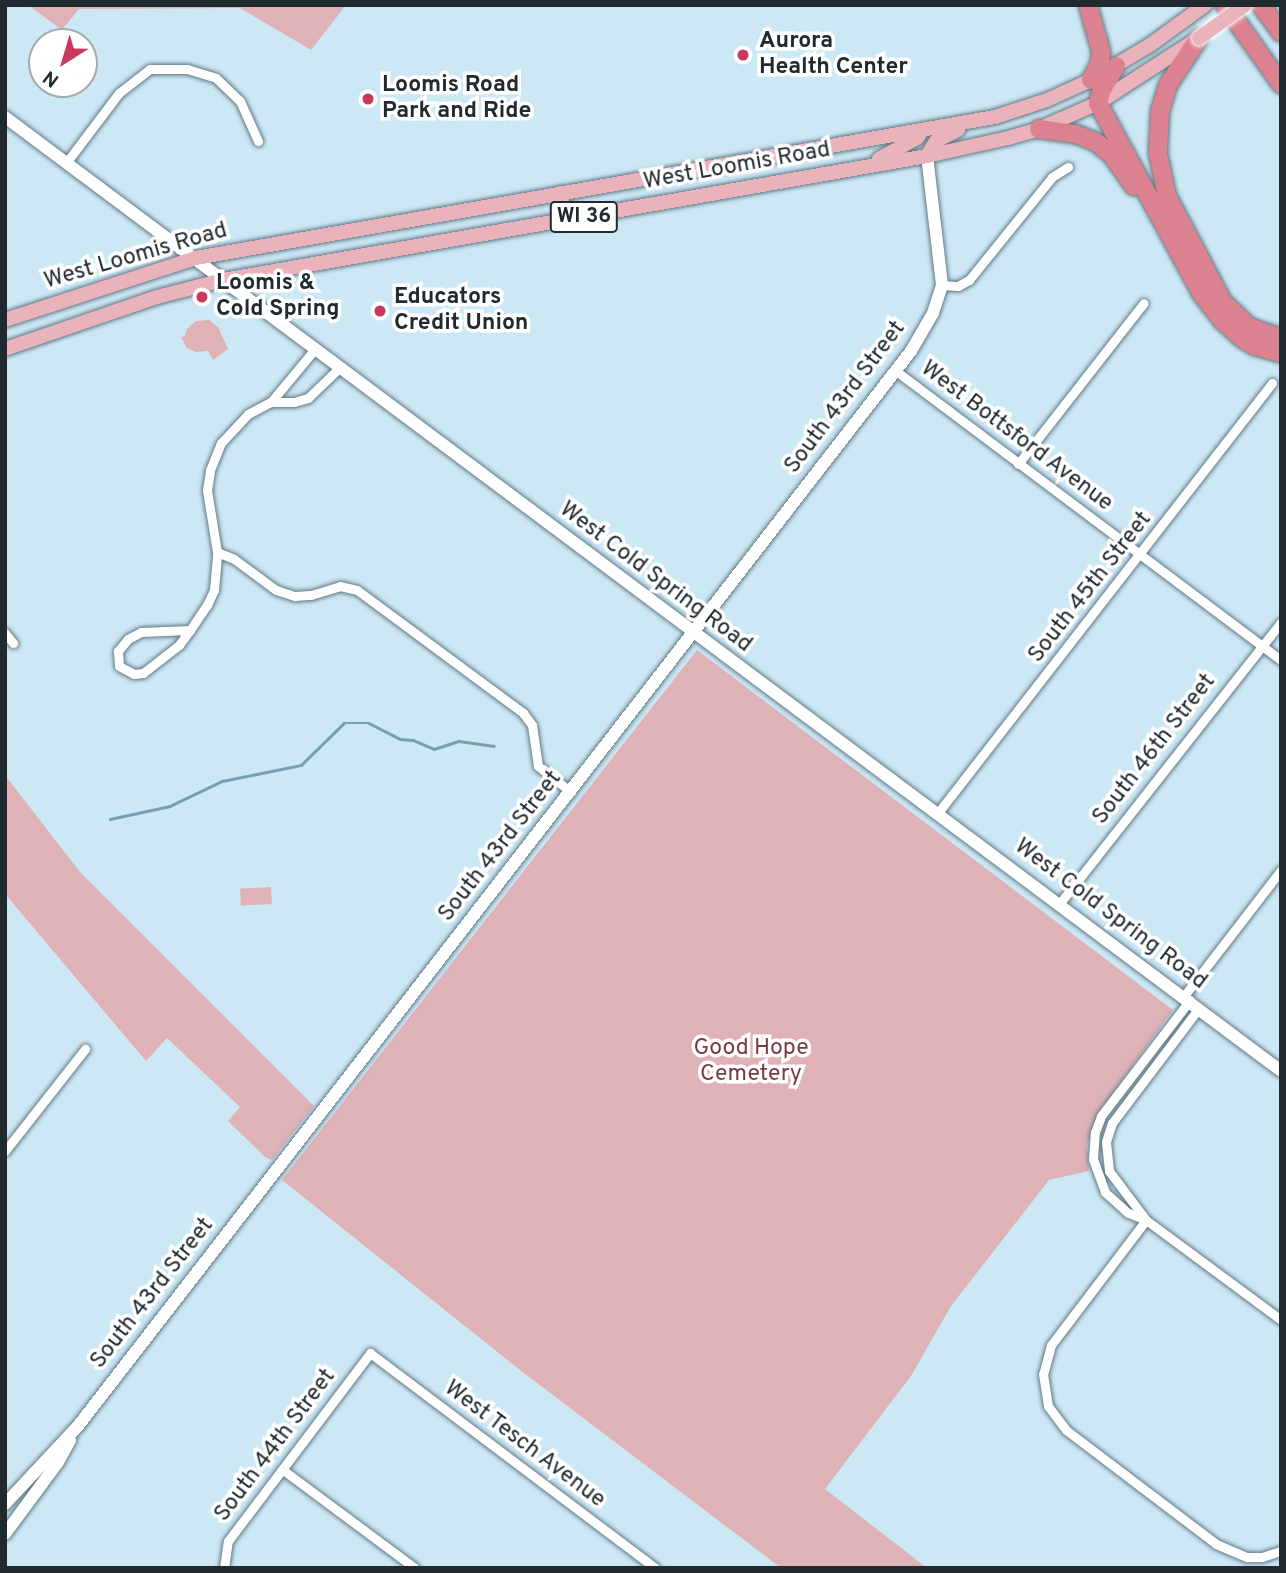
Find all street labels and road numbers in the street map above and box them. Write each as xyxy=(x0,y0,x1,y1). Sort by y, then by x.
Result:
street label: West Loomis Road xyxy=(641,137,833,197)
road number: WI 36 xyxy=(549,200,619,234)
street label: West Loomis Road xyxy=(41,218,231,296)
street label: South 43rd Street xyxy=(780,316,912,480)
street label: West Bottsford Avenue xyxy=(914,355,1118,519)
street label: West Cold Spring Road xyxy=(553,497,757,659)
street label: South 45th Street xyxy=(1023,507,1159,669)
street label: South 46th Street xyxy=(1088,669,1222,831)
street label: South 43rd Street xyxy=(434,766,568,928)
street label: West Cold Spring Road xyxy=(1008,834,1212,996)
street label: South 43rd Street xyxy=(86,1213,220,1375)
street label: South 44th Street xyxy=(210,1364,342,1528)
street label: West Tesch Avenue xyxy=(437,1375,611,1515)

